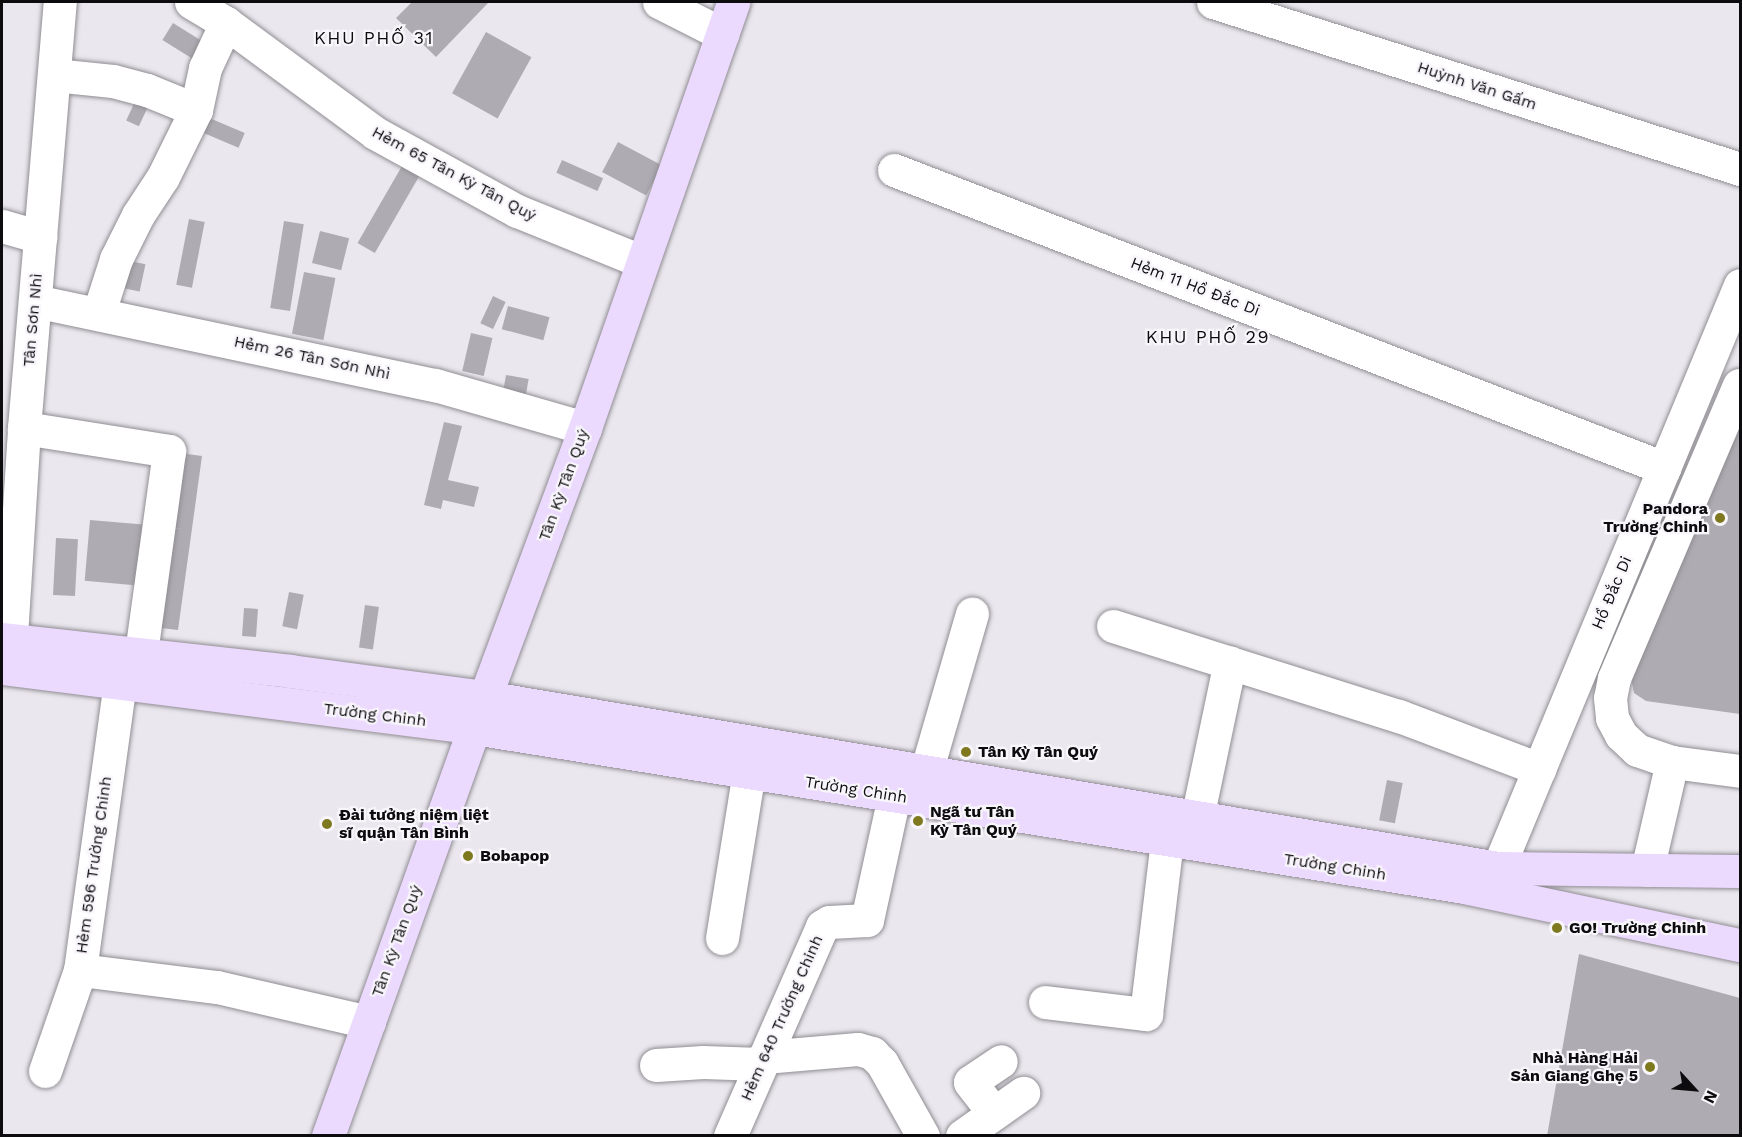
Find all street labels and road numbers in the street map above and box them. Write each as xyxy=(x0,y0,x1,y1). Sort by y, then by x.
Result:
street label: Huỳnh Văn Gấm xyxy=(1415,58,1539,114)
street label: Hẻm 65 Tân Kỳ Tân Quý xyxy=(368,122,540,226)
street label: Hẻm 11 Hồ Đắc Di xyxy=(1128,253,1262,321)
street label: Tân Sơn Nhì xyxy=(19,273,47,367)
street label: Hẻm 26 Tân Sơn Nhì xyxy=(232,332,392,384)
street label: Tân Kỳ Tân Quý xyxy=(535,426,593,544)
street label: Hồ Đắc Di xyxy=(1588,554,1636,632)
street label: Trường Chinh xyxy=(323,699,427,731)
street label: Trường Chinh xyxy=(803,772,909,808)
street label: Hẻm 596 Trường Chinh xyxy=(72,775,116,955)
street label: Trường Chinh xyxy=(1282,849,1388,885)
street label: Tân Kỳ Tân Quý xyxy=(368,882,426,1000)
street label: Hẻm 640 Trường Chinh xyxy=(737,932,827,1104)

